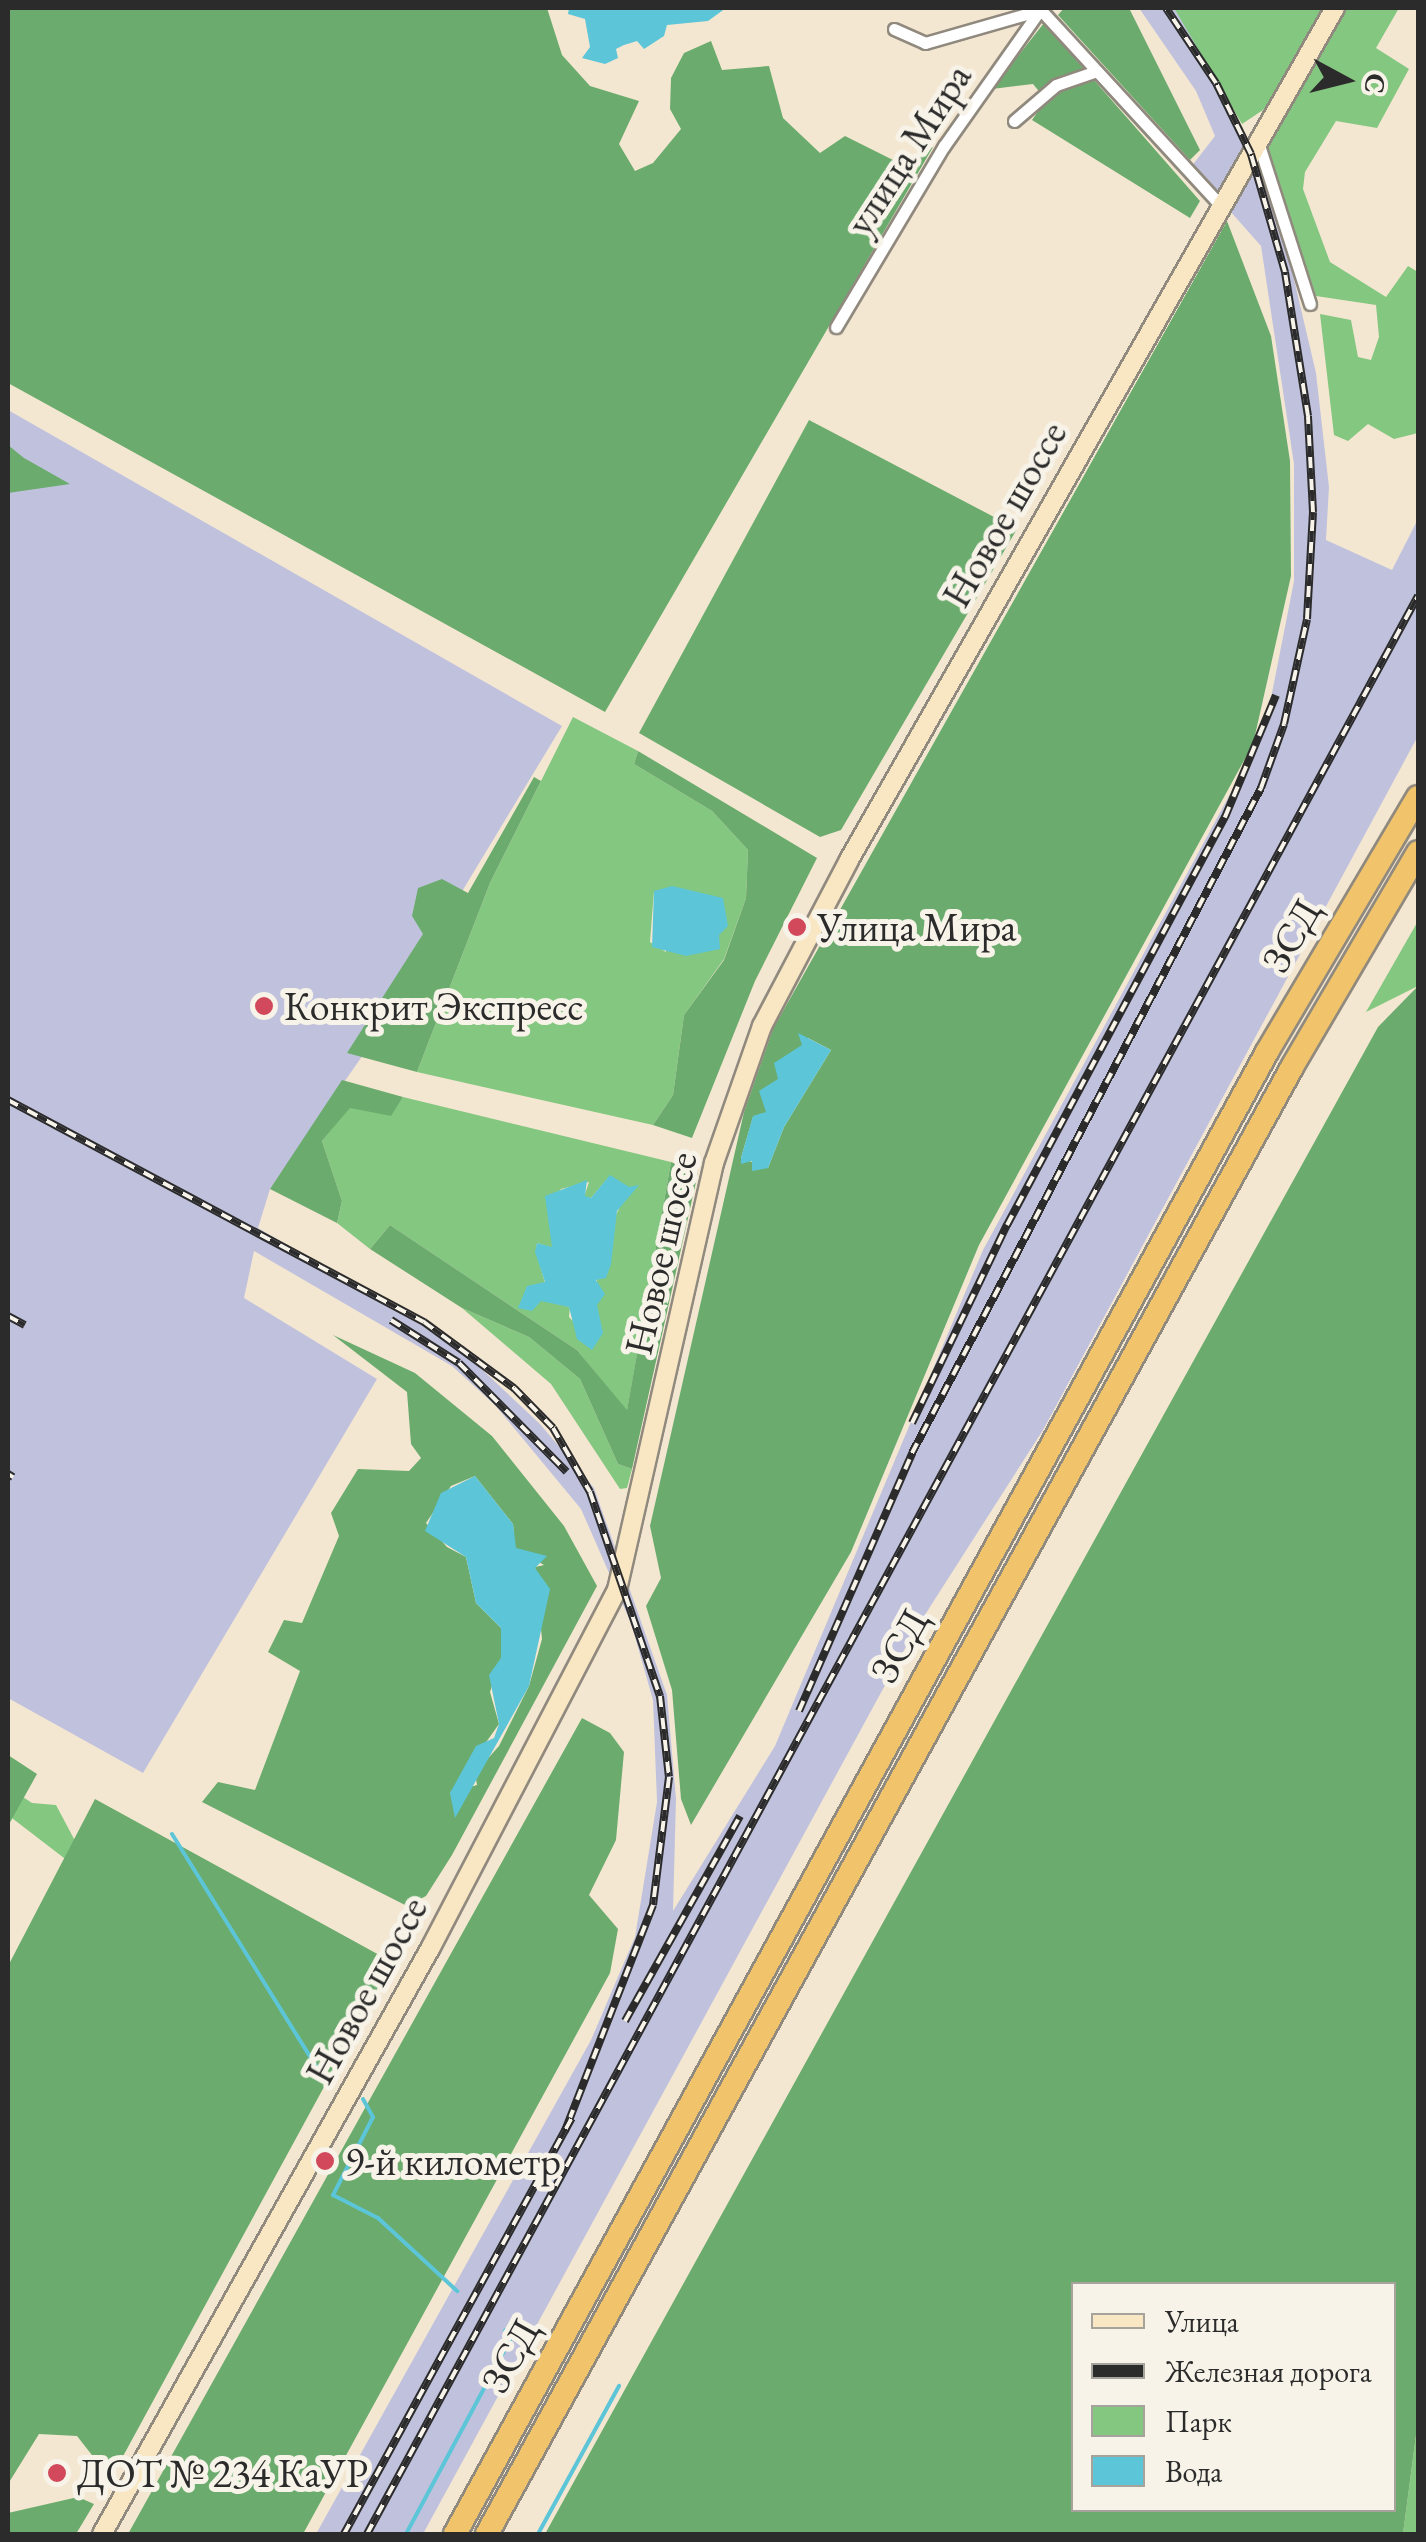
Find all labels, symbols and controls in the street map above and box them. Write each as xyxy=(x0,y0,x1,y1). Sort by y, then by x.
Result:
north arrow xyxy=(1296,30,1396,130)
street label: улица Мира xyxy=(835,54,981,244)
text: С xyxy=(1357,72,1395,96)
street label: Новое шоссе xyxy=(932,413,1076,615)
street label: ЗСД xyxy=(1251,890,1331,980)
place label: Улица Мира xyxy=(817,903,1016,951)
marker: Улица Мира xyxy=(786,916,808,938)
place label: Конкрит Экспресс xyxy=(284,982,584,1030)
marker: Конкрит Экспресс xyxy=(253,995,275,1017)
street label: Новое шоссе xyxy=(613,1147,707,1359)
street label: ЗСД xyxy=(859,1600,939,1690)
street label: Новое шоссе xyxy=(295,1888,437,2092)
place label: 9-й километр xyxy=(345,2137,561,2185)
marker: 9-й километр xyxy=(314,2150,336,2172)
legend xyxy=(1071,2282,1396,2512)
text: Улица xyxy=(1165,2302,1239,2341)
street label: ЗСД xyxy=(470,2310,550,2400)
text: Железная дорога xyxy=(1165,2352,1372,2391)
text: Парк xyxy=(1165,2402,1232,2441)
place label: ДОТ № 234 КаУР xyxy=(77,2449,368,2497)
text: Вода xyxy=(1165,2452,1222,2491)
marker: ДОТ № 234 КаУР xyxy=(46,2462,68,2484)

